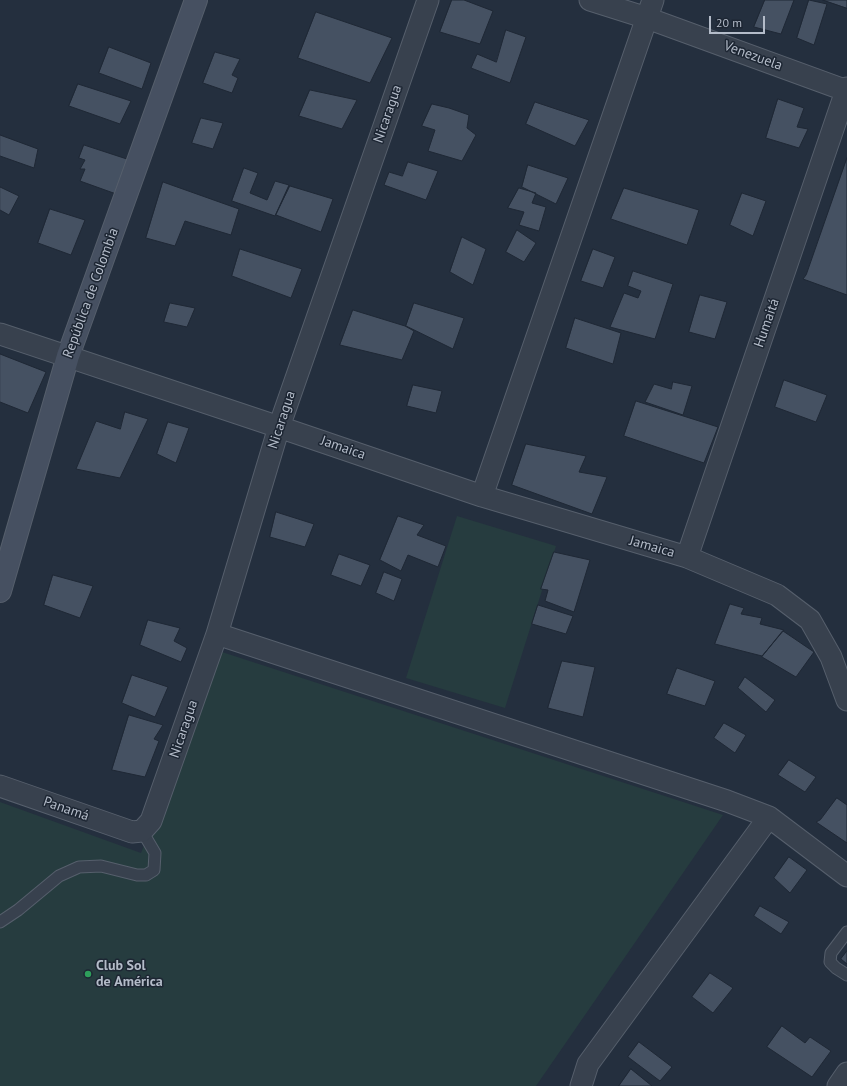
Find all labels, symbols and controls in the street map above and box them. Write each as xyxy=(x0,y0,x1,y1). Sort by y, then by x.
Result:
scale bar xyxy=(711,8,767,34)
text: 20 m xyxy=(716,15,742,30)
street label: Venezuela xyxy=(722,38,784,74)
street label: Nicaragua xyxy=(370,83,406,145)
street label: República de Colombia xyxy=(60,226,122,360)
street label: Humaitá xyxy=(751,296,783,350)
street label: Nicaragua xyxy=(265,389,299,451)
street label: Jamaica xyxy=(318,433,368,463)
street label: Jamaica xyxy=(627,533,677,561)
street label: Nicaragua xyxy=(166,698,202,760)
street label: Panamá xyxy=(41,793,91,825)
place label: Club Sol de América xyxy=(96,958,163,990)
marker: Club Sol de América xyxy=(83,969,93,979)

